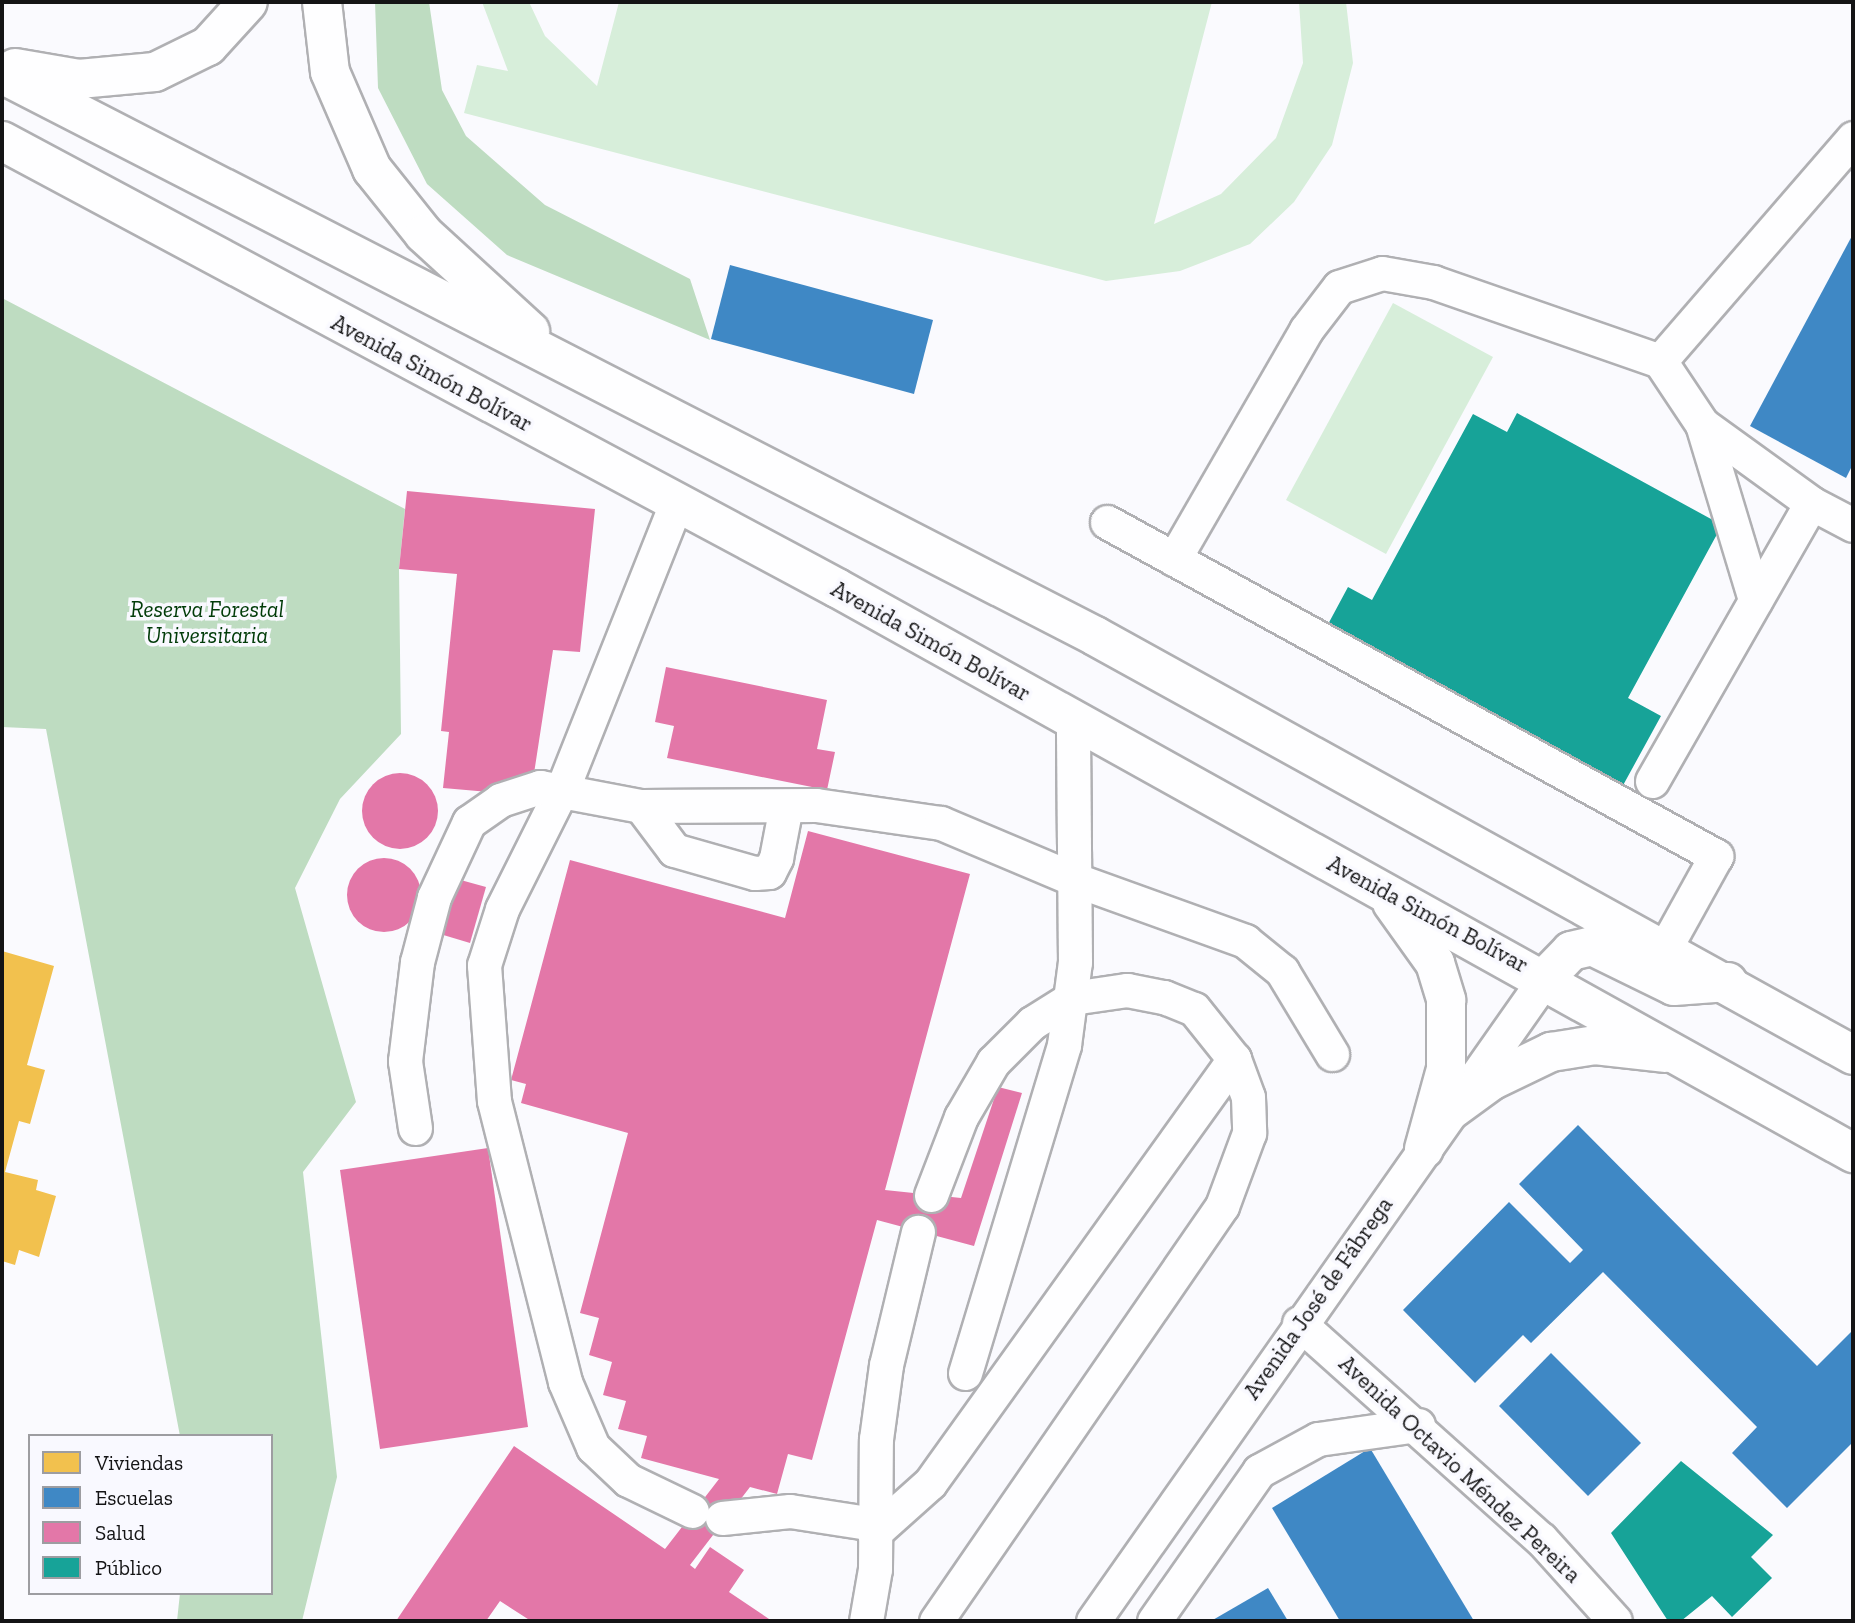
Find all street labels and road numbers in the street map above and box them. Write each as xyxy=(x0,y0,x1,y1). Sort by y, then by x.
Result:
street label: Avenida Simón Bolívar xyxy=(327,308,537,438)
street label: Avenida Simón Bolívar xyxy=(826,575,1036,707)
street label: Avenida Simón Bolívar xyxy=(1323,849,1533,979)
street label: Avenida José de Fábrega xyxy=(1238,1191,1398,1405)
street label: Avenida Octavio Méndez Pereira xyxy=(1333,1350,1587,1588)

